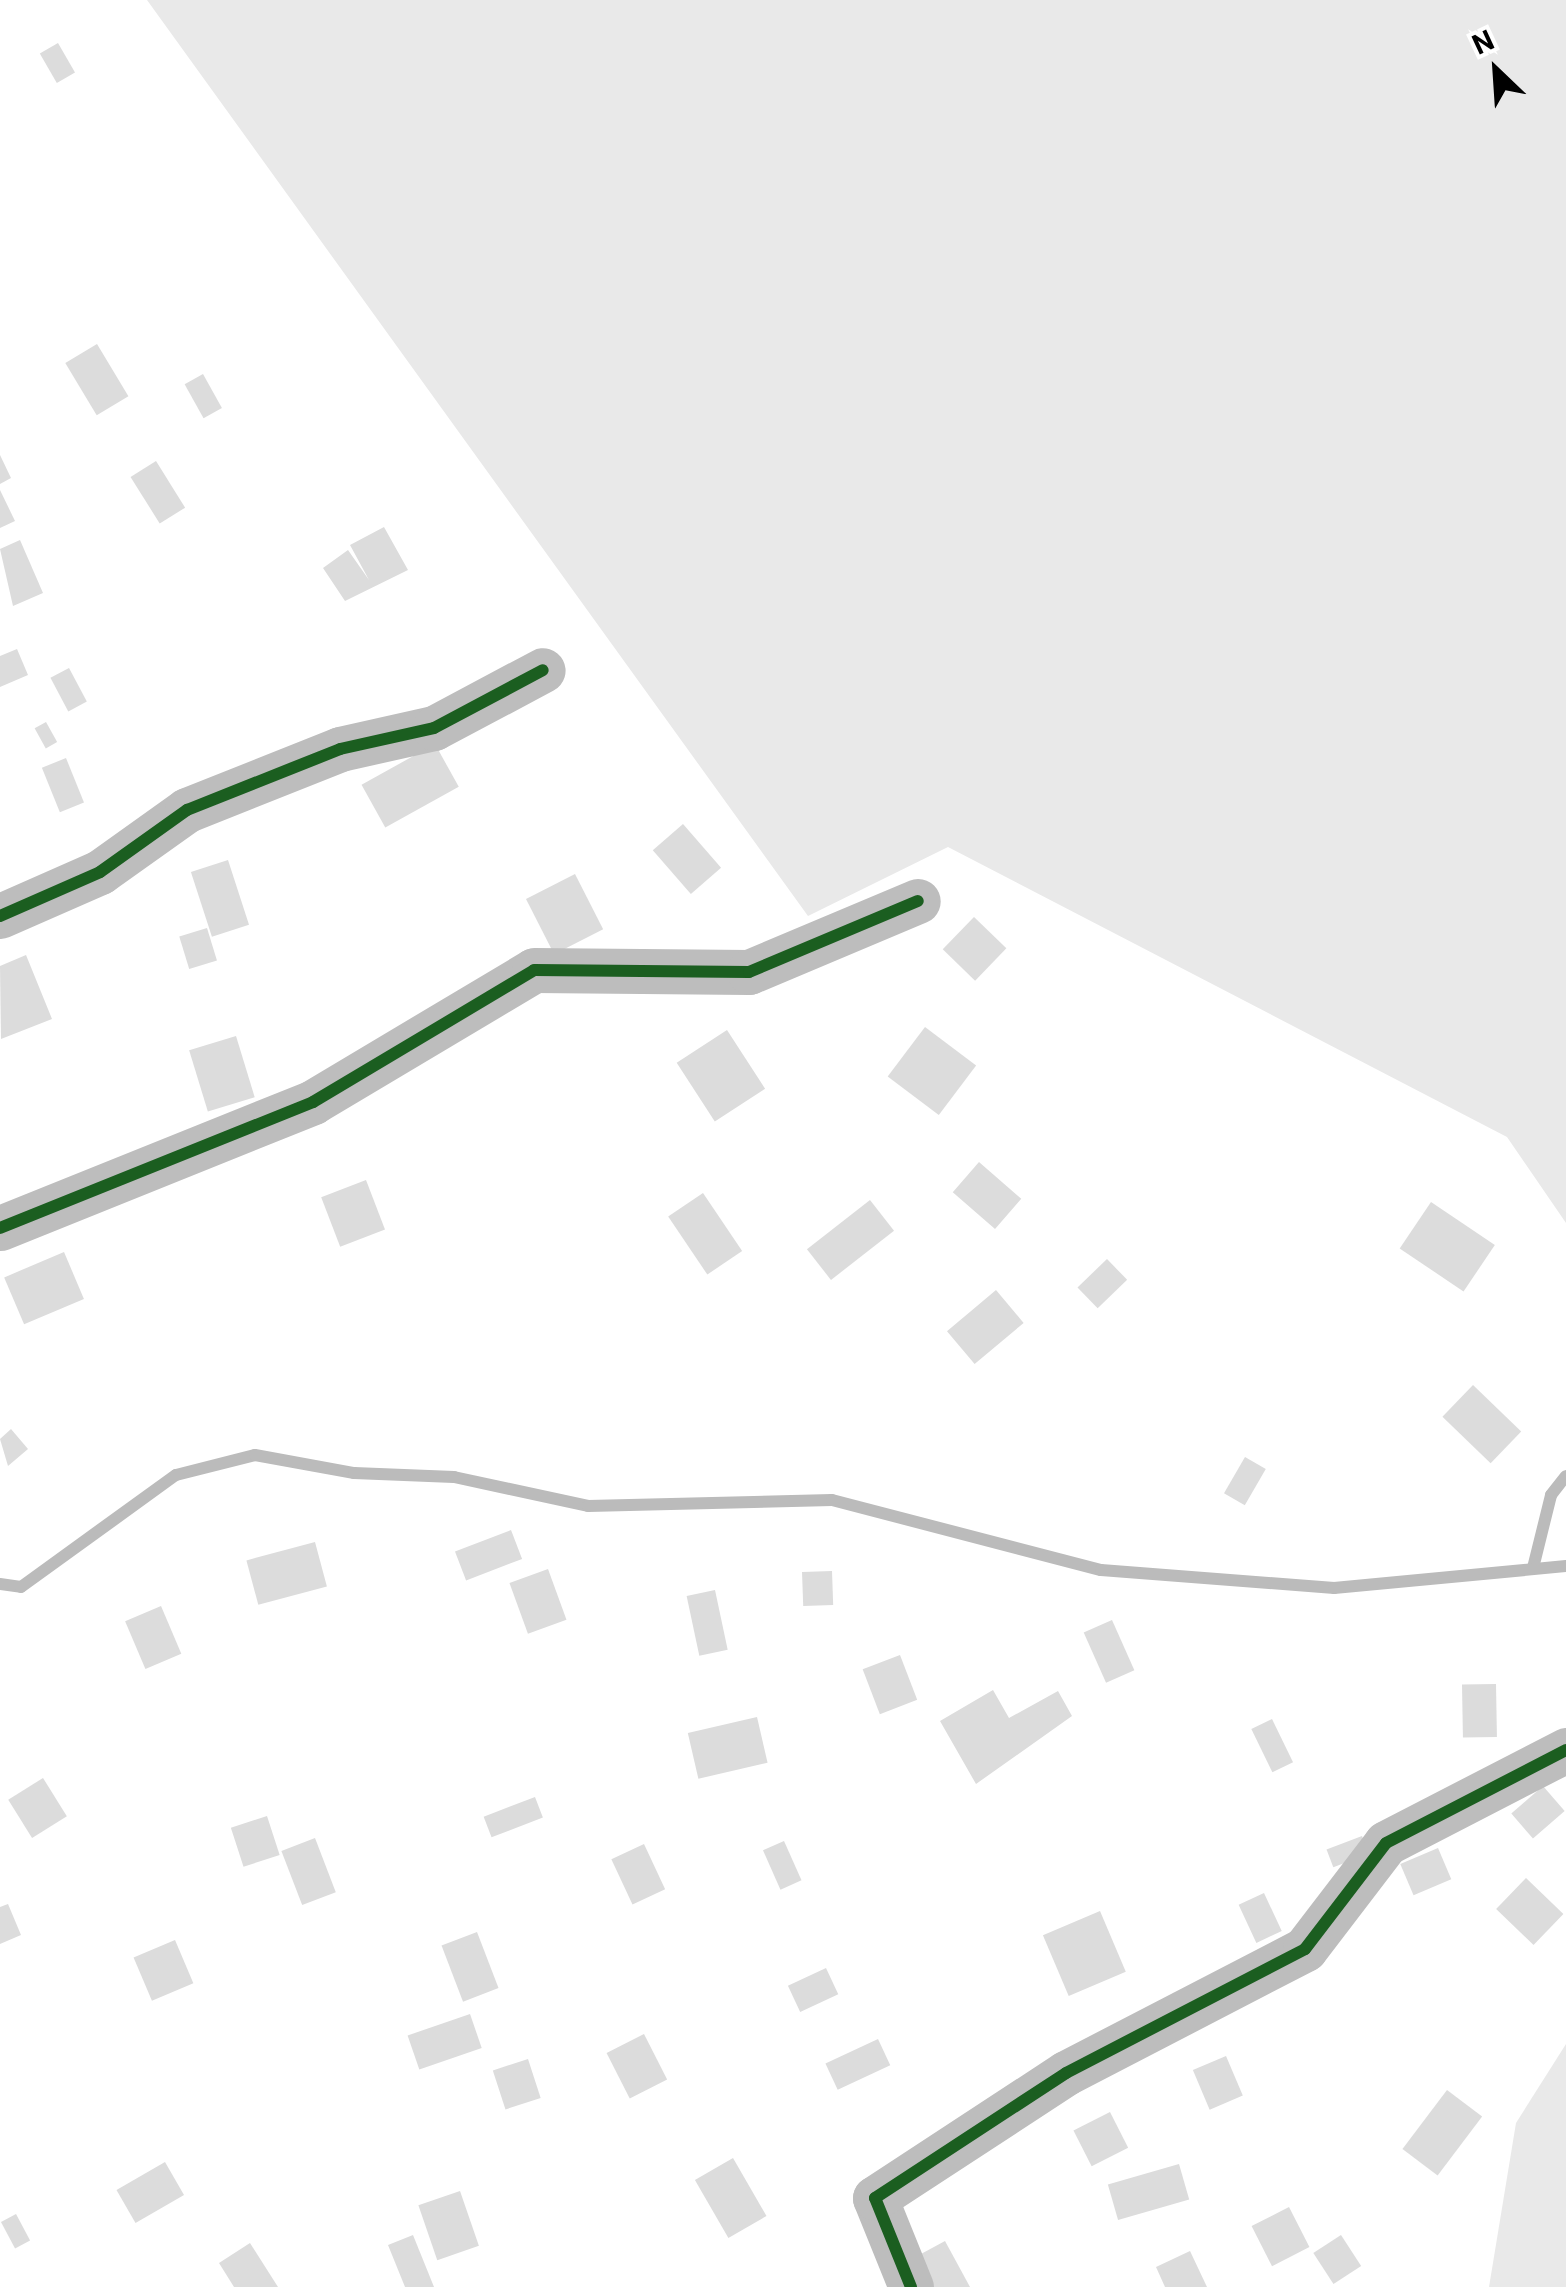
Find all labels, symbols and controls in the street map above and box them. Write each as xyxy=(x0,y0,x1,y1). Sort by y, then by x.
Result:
north arrow xyxy=(1446,20,1546,120)
text: N xyxy=(1467,23,1499,61)

